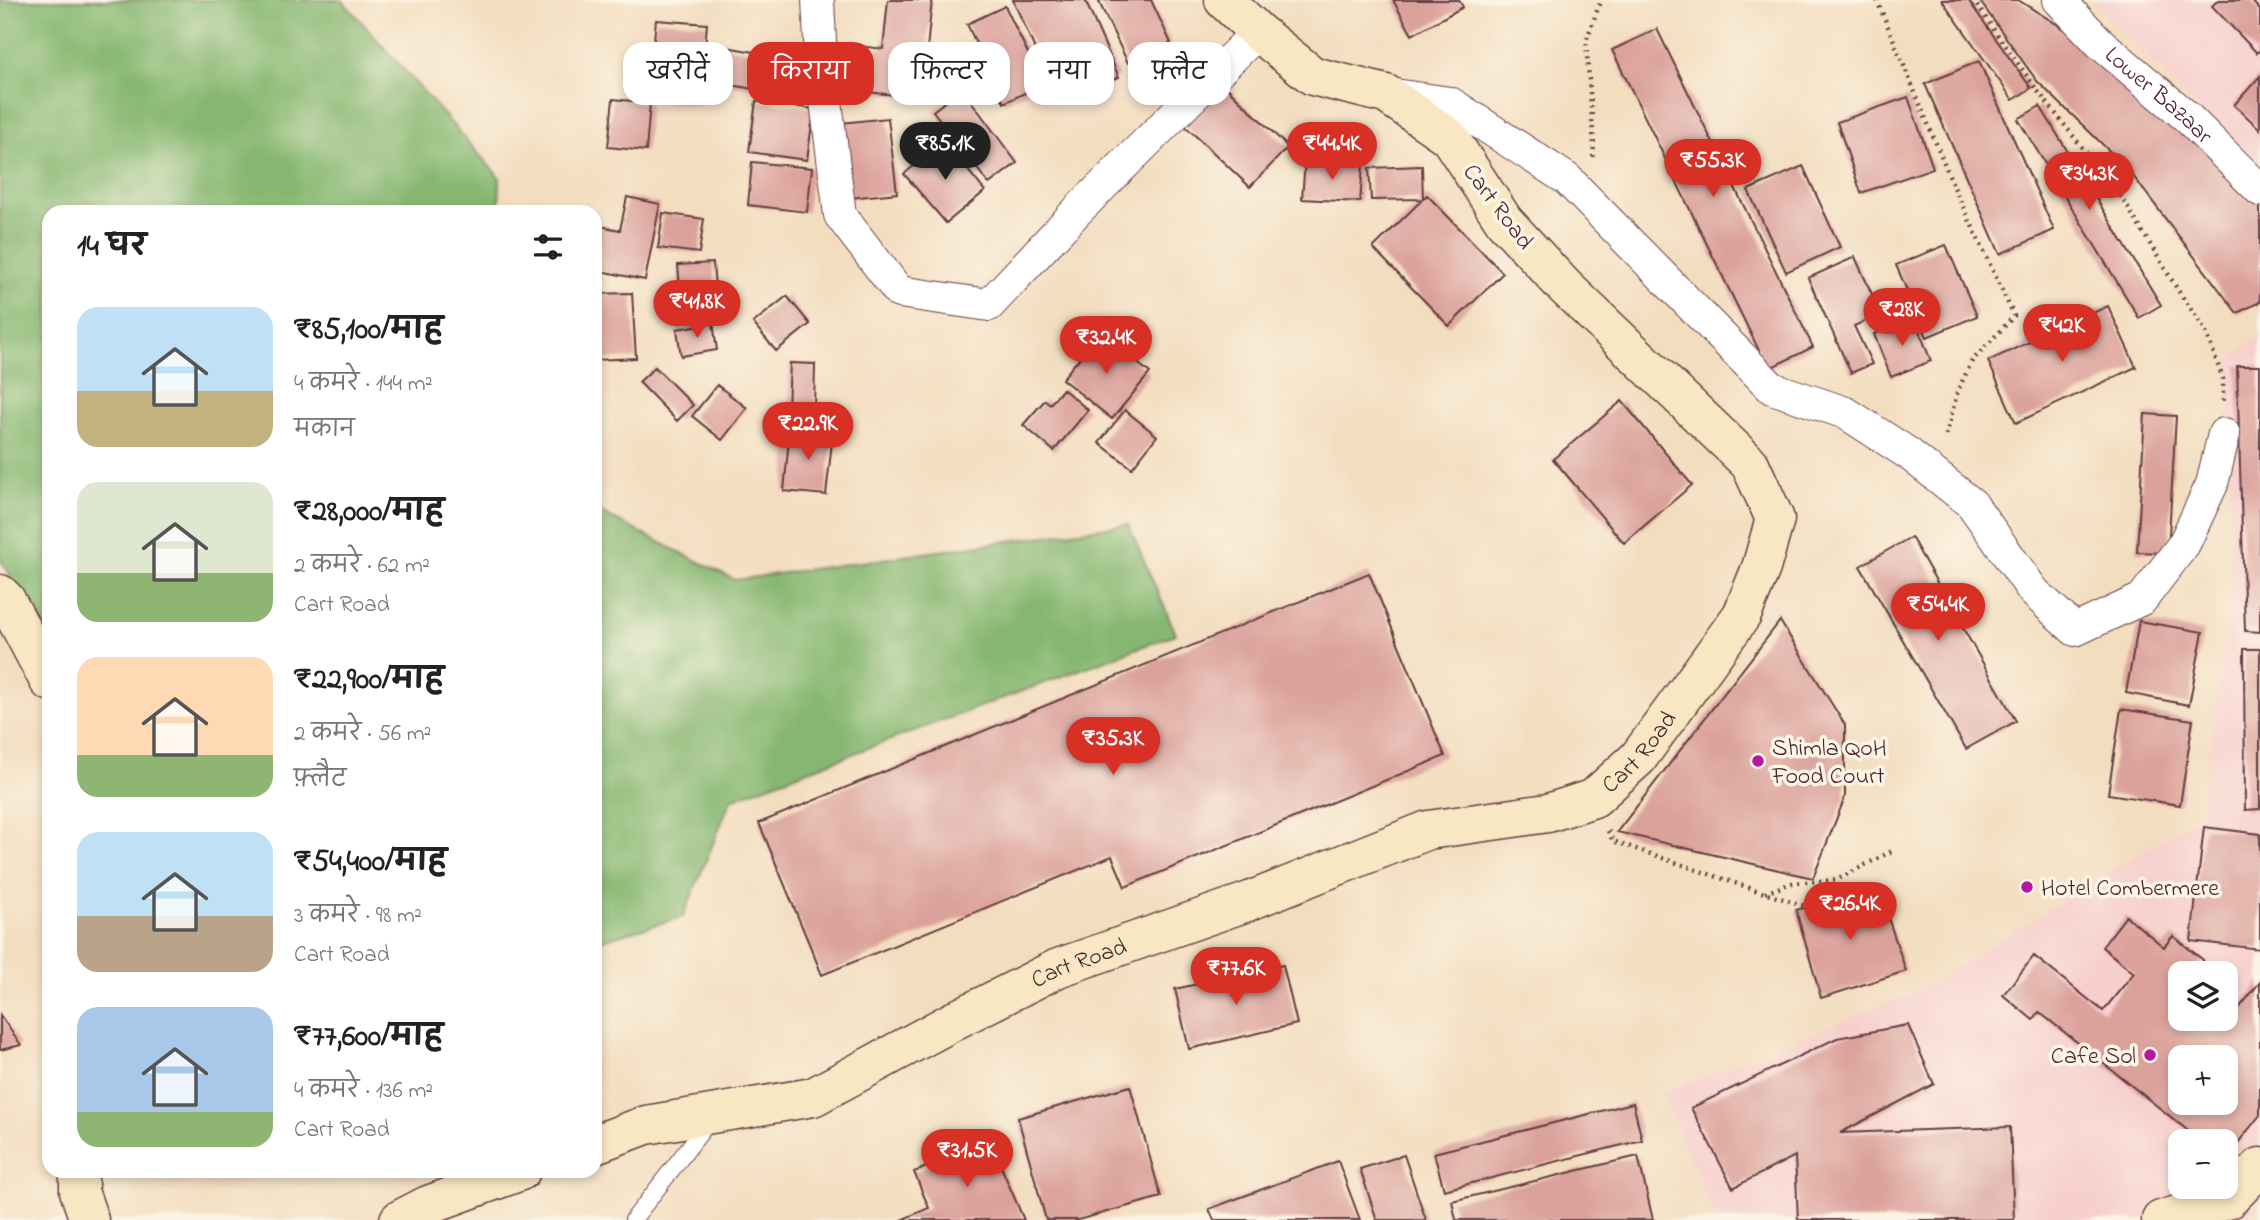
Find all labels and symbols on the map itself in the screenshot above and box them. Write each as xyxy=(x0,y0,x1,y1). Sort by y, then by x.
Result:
street label: Lower Bazaar xyxy=(2096,39,2220,154)
pin: ₹85.1K xyxy=(888,122,1002,182)
pin: ₹44.4K xyxy=(1275,122,1389,182)
pin: ₹55.3K xyxy=(1656,140,1770,199)
pin: ₹34.3K xyxy=(2032,152,2146,212)
street label: Cart Road xyxy=(1453,157,1541,258)
pin: ₹41.8K xyxy=(640,280,754,340)
pin: ₹28K xyxy=(1861,288,1943,348)
pin: ₹42K xyxy=(2021,304,2103,364)
pin: ₹32.4K xyxy=(1049,316,1163,376)
pin: ₹22.9K xyxy=(751,402,865,462)
pin: ₹54.4K xyxy=(1881,584,1995,643)
street label: Cart Road xyxy=(1595,704,1687,803)
pin: ₹35.3K xyxy=(1056,718,1170,777)
place label: Shimla QoH Food Court xyxy=(1771,732,1887,795)
marker: Shimla QoH Food Court xyxy=(1750,753,1766,769)
place label: Hotel Combermere xyxy=(2041,872,2219,907)
marker: Hotel Combermere xyxy=(2019,879,2035,895)
pin: ₹26.4K xyxy=(1793,883,1907,942)
street label: Cart Road xyxy=(1026,930,1132,999)
pin: ₹77.6K xyxy=(1179,948,1293,1007)
place label: Cafe Sol xyxy=(2051,1040,2136,1075)
marker: Cafe Sol xyxy=(2142,1047,2158,1063)
pin: ₹31.5K xyxy=(910,1130,1024,1189)

